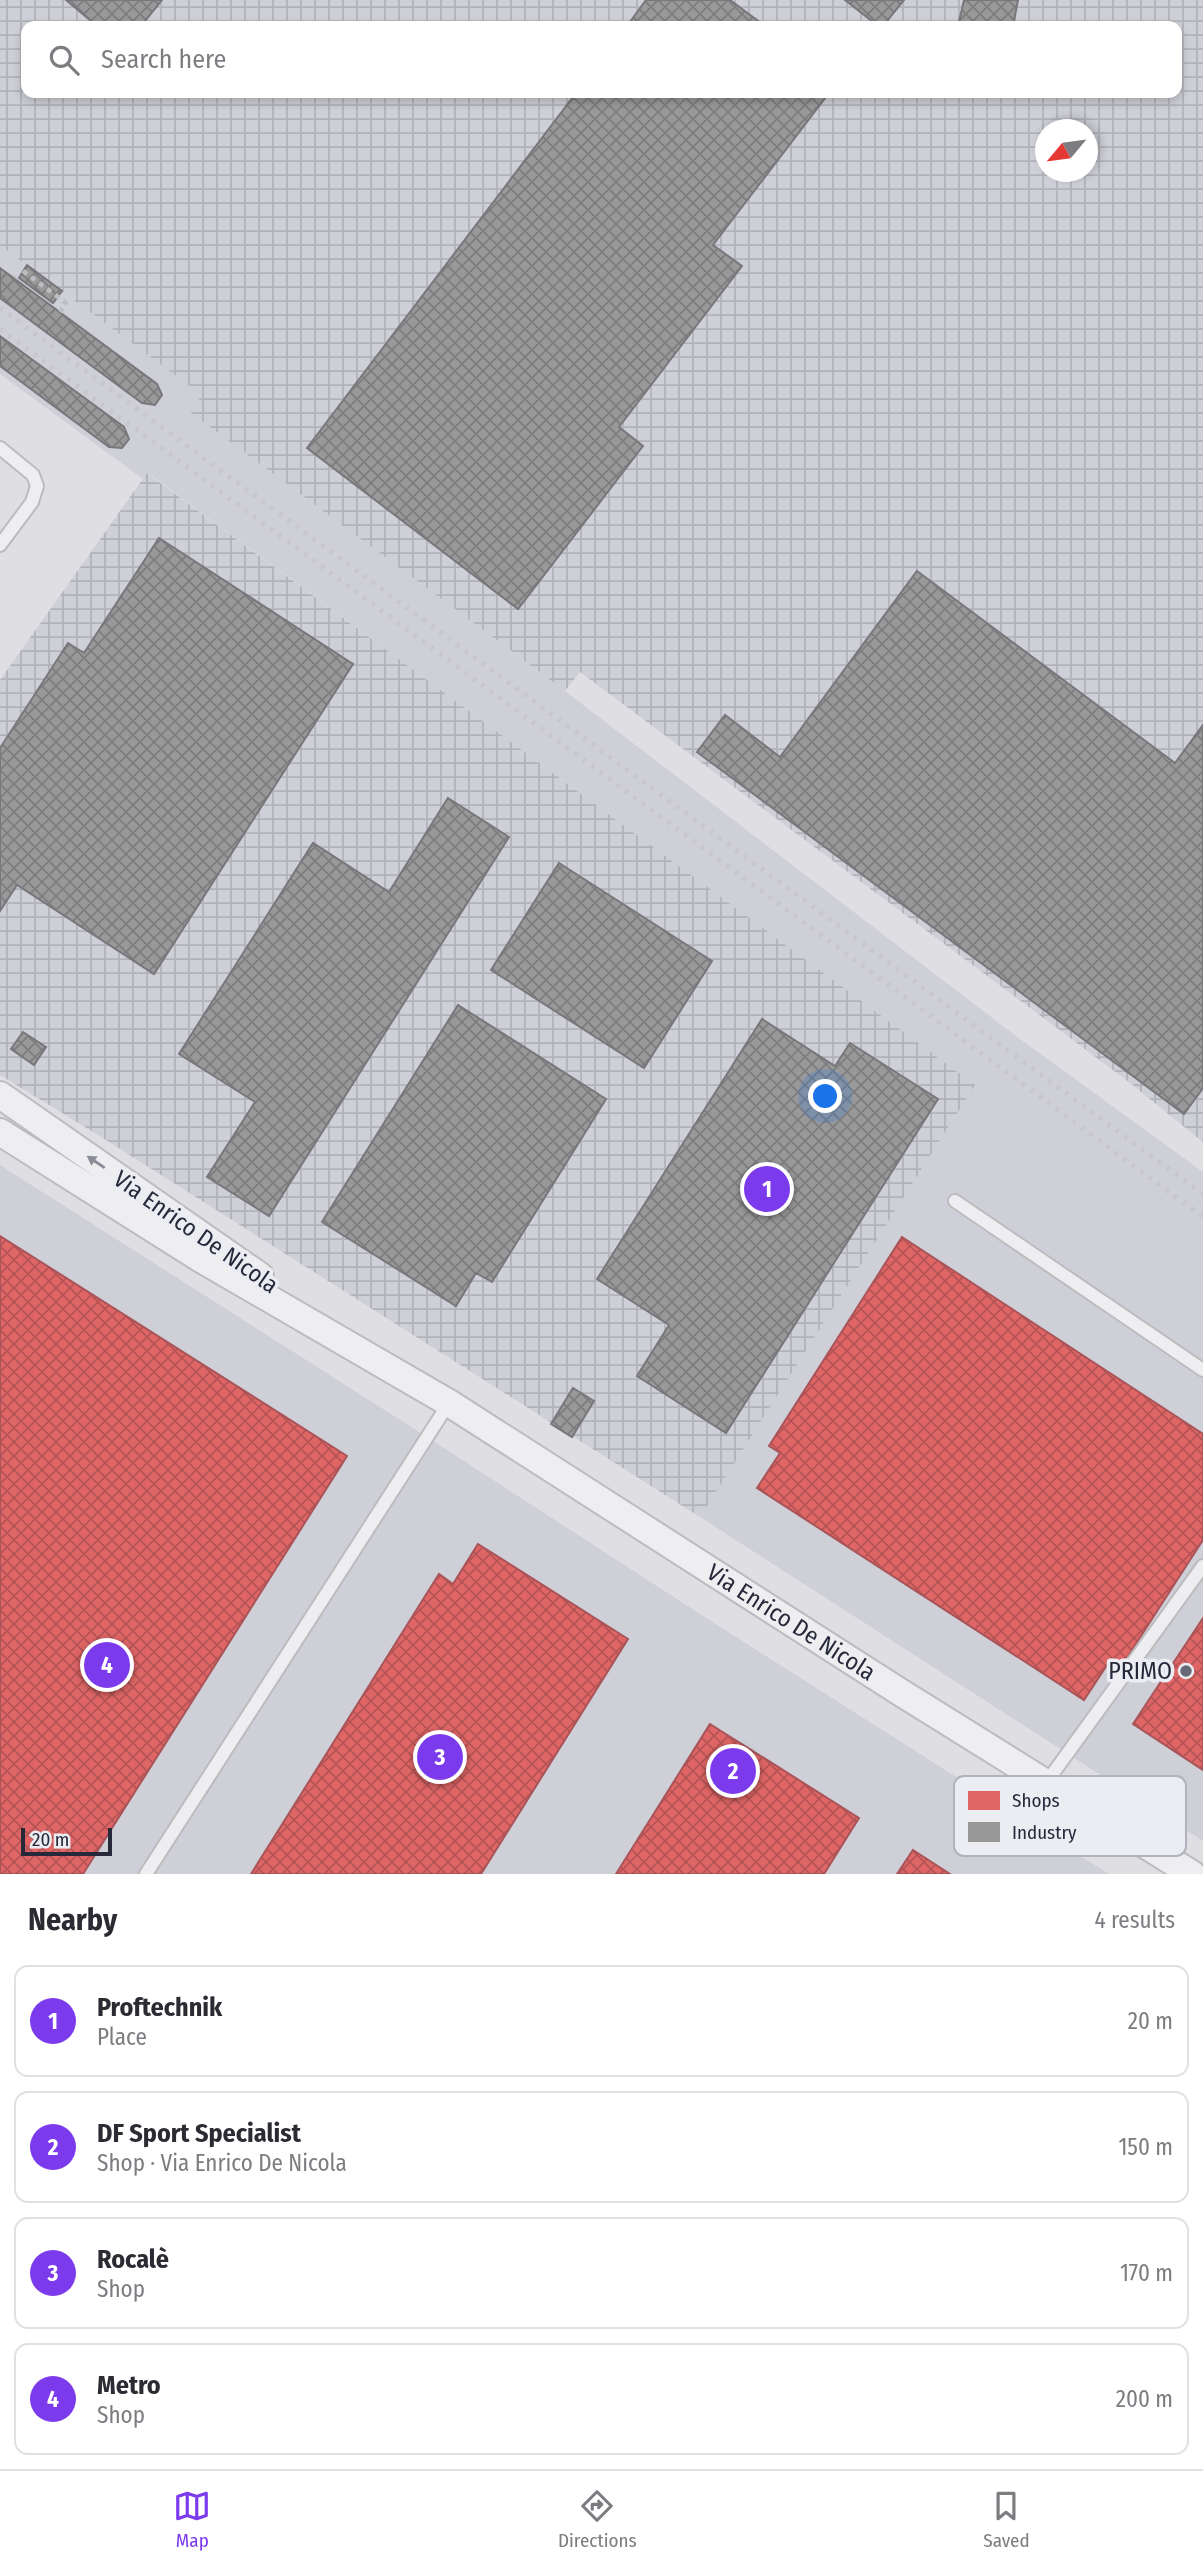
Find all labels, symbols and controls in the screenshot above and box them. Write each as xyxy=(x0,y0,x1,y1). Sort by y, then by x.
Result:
search box xyxy=(21,21,1182,98)
icon: search xyxy=(45,41,83,79)
text: Search here xyxy=(101,44,226,75)
north arrow xyxy=(1035,119,1098,182)
your location xyxy=(808,1079,842,1113)
one-way arrow xyxy=(87,1155,105,1169)
pin: 1 xyxy=(744,1163,790,1215)
street label: Via Enrico De Nicola xyxy=(108,1165,284,1299)
street label: Via Enrico De Nicola xyxy=(702,1558,881,1687)
pin: 4 xyxy=(84,1639,130,1691)
place label: PRIMO xyxy=(1108,1657,1172,1685)
marker: PRIMO xyxy=(1178,1663,1194,1679)
pin: 3 xyxy=(417,1731,463,1783)
pin: 2 xyxy=(710,1745,756,1797)
legend xyxy=(954,1776,1186,1856)
text: Shops xyxy=(1012,1789,1060,1812)
text: Industry xyxy=(1012,1821,1077,1844)
scale bar xyxy=(21,1825,112,1857)
text: 20 m xyxy=(32,1828,69,1851)
text: Nearby xyxy=(28,1902,117,1938)
text: 4 results xyxy=(1094,1906,1175,1934)
text: Proftechnik xyxy=(97,1992,222,2023)
text: 1 xyxy=(48,2007,58,2035)
text: 20 m xyxy=(1128,2007,1173,2035)
text: Place xyxy=(97,2023,147,2051)
text: DF Sport Specialist xyxy=(97,2118,301,2149)
text: 2 xyxy=(48,2133,58,2161)
text: 150 m xyxy=(1118,2133,1173,2161)
text: Shop · Via Enrico De Nicola xyxy=(97,2149,347,2177)
text: Rocalè xyxy=(97,2244,169,2275)
text: 3 xyxy=(48,2259,58,2287)
text: 170 m xyxy=(1120,2259,1173,2287)
text: Shop xyxy=(97,2275,145,2303)
text: Metro xyxy=(97,2370,161,2401)
text: 4 xyxy=(47,2385,59,2413)
text: 200 m xyxy=(1116,2385,1173,2413)
text: Shop xyxy=(97,2401,145,2429)
tab: Map xyxy=(173,2487,211,2552)
tab: Directions xyxy=(558,2487,637,2552)
tab: Saved xyxy=(983,2487,1030,2552)

